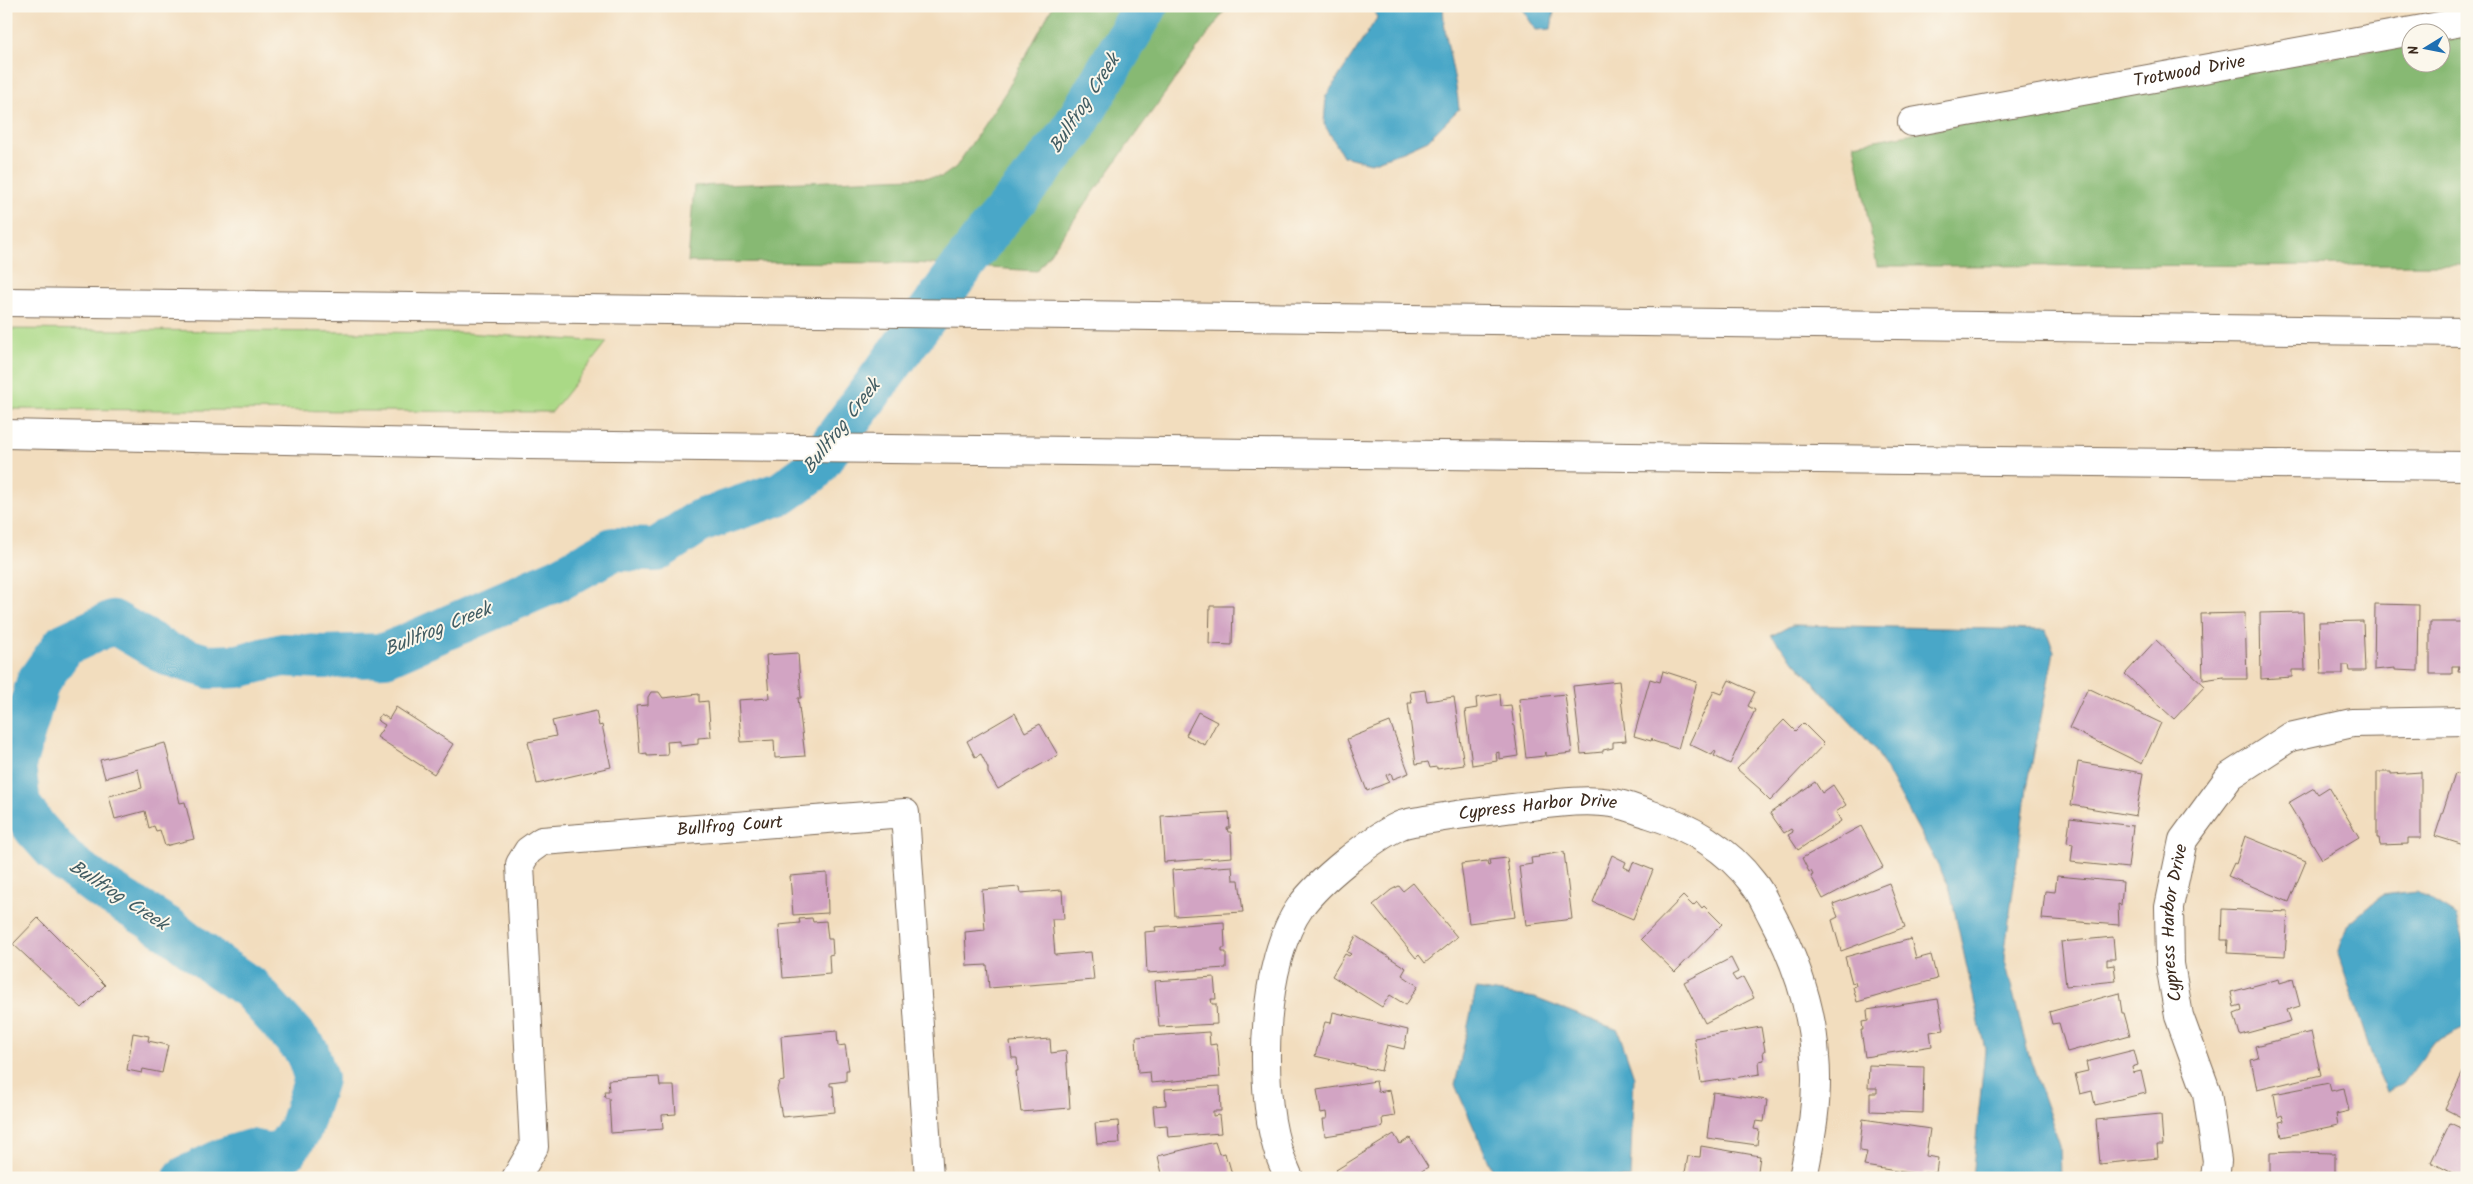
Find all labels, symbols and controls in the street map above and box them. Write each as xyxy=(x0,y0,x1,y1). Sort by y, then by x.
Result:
north arrow xyxy=(2400,22,2450,72)
text: N xyxy=(2403,44,2426,56)
water label: Bullfrog Creek xyxy=(1042,46,1130,160)
street label: Trotwood Drive xyxy=(2131,47,2248,96)
water label: Bullfrog Creek xyxy=(795,371,890,481)
water label: Bullfrog Creek xyxy=(380,594,499,665)
street label: Cypress Harbor Drive xyxy=(1457,787,1619,829)
street label: Bullfrog Court xyxy=(676,808,785,845)
street label: Cypress Harbor Drive xyxy=(2154,841,2196,1004)
water label: Bullfrog Creek xyxy=(62,853,176,941)

